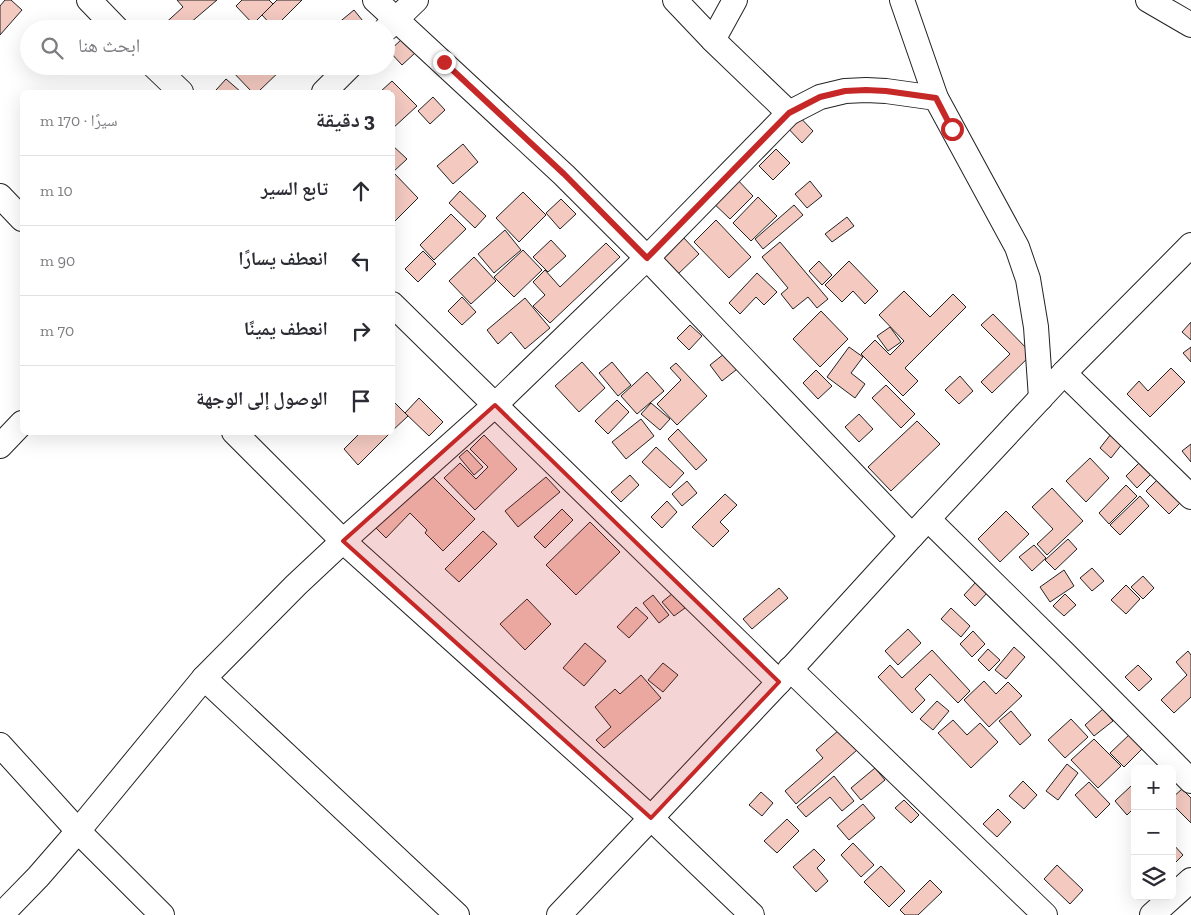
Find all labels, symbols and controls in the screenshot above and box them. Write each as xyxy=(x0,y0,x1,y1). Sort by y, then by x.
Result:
search box xyxy=(20,20,395,75)
icon: search xyxy=(38,34,66,62)
text: ابحث هنا xyxy=(78,34,140,57)
route end xyxy=(433,51,456,74)
text: 3 دقيقة xyxy=(316,107,375,132)
text: سيرًا · 170 m xyxy=(40,111,117,130)
route start xyxy=(941,118,964,141)
text: تابع السير xyxy=(261,177,328,200)
icon: ahead xyxy=(347,177,375,205)
text: 10 m xyxy=(40,181,73,200)
text: انعطف يسارًا xyxy=(238,247,328,270)
icon: left xyxy=(347,247,375,275)
text: 90 m xyxy=(40,251,75,270)
text: انعطف يمينًا xyxy=(244,317,328,340)
icon: right xyxy=(347,317,375,345)
text: 70 m xyxy=(40,321,74,340)
text: الوصول إلى الوجهة xyxy=(196,387,328,410)
icon: arrive xyxy=(347,387,375,415)
map controls xyxy=(1131,765,1176,900)
button: + xyxy=(1131,765,1176,810)
button: − xyxy=(1131,810,1176,855)
button: layers xyxy=(1131,855,1176,900)

